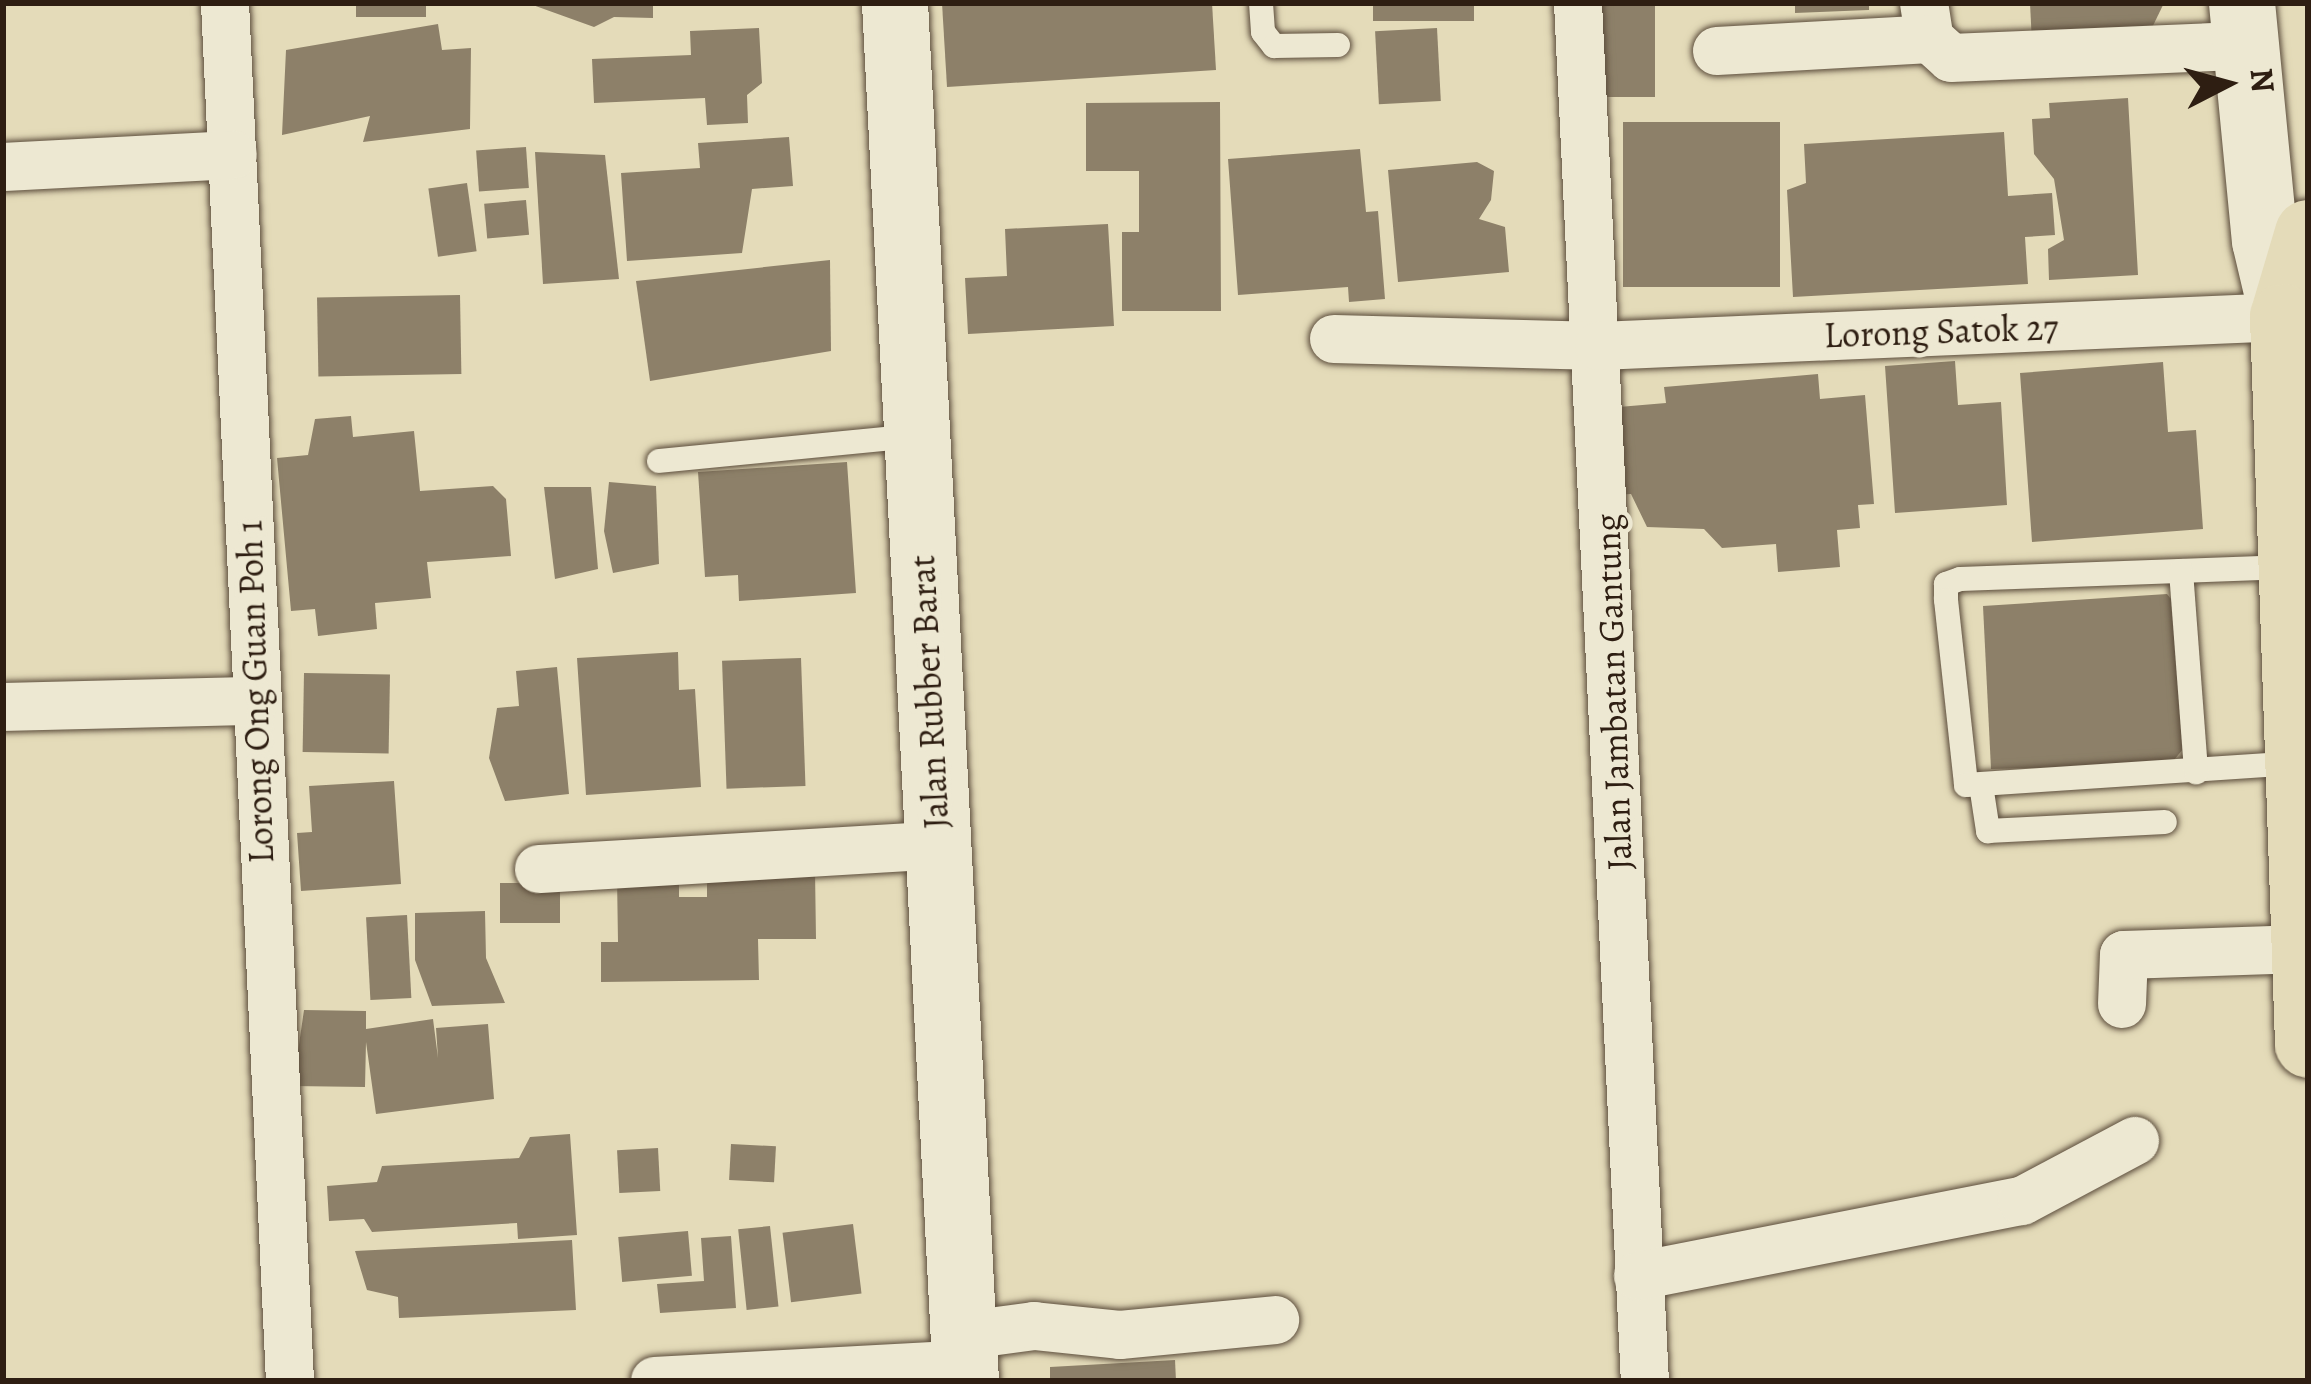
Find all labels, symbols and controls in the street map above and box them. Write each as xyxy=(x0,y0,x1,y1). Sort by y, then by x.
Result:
north arrow xyxy=(2167,24,2287,144)
text: N xyxy=(2240,66,2287,94)
street label: Lorong Satok 27 xyxy=(1823,305,2059,357)
street label: Jalan Jambatan Gantung xyxy=(1585,513,1641,871)
street label: Lorong Ong Guan Poh 1 xyxy=(227,520,283,864)
street label: Jalan Rubber Barat xyxy=(900,554,958,830)

